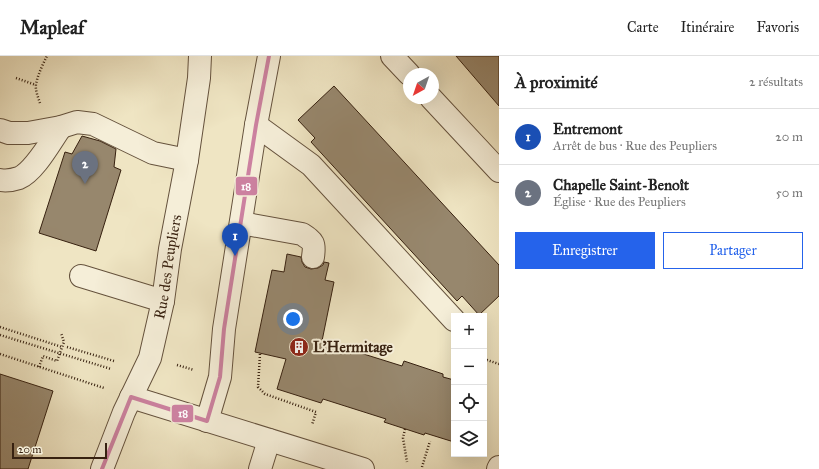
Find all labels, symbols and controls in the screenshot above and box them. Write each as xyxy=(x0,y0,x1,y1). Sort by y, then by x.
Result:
text: Mapleaf xyxy=(20,16,84,39)
text: Carte xyxy=(627,19,659,36)
text: Itinéraire xyxy=(681,19,734,36)
text: Favoris xyxy=(756,19,799,36)
north arrow xyxy=(403,68,439,104)
text: À proximité xyxy=(515,72,598,93)
text: 2 résultats xyxy=(749,74,803,90)
text: Entremont xyxy=(553,120,622,138)
text: 1 xyxy=(525,129,531,145)
text: 20 m xyxy=(775,129,803,145)
text: Arrêt de bus · Rue des Peupliers xyxy=(553,138,717,154)
pin: 2 xyxy=(72,151,98,184)
line badge: 18 xyxy=(235,176,258,196)
text: Chapelle Saint-Benoît xyxy=(553,176,689,194)
text: 18 xyxy=(241,180,251,193)
text: 2 xyxy=(525,185,531,201)
text: 50 m xyxy=(776,185,803,201)
text: Église · Rue des Peupliers xyxy=(553,194,686,210)
street label: Rue des Peupliers xyxy=(150,213,185,321)
pin: 1 xyxy=(222,223,248,256)
button: Enregistrer xyxy=(515,232,655,269)
button: Partager xyxy=(663,232,803,269)
your location xyxy=(283,309,303,329)
map controls xyxy=(451,313,487,457)
button: + xyxy=(451,313,487,349)
building icon: L'Hermitage xyxy=(288,336,310,358)
place label: L'Hermitage xyxy=(313,338,394,357)
button: − xyxy=(451,349,487,385)
button: locate xyxy=(451,385,487,421)
line badge: 18 xyxy=(171,404,194,423)
text: 18 xyxy=(178,407,188,420)
button: layers xyxy=(451,421,487,457)
scale bar xyxy=(12,441,107,460)
text: 20 m xyxy=(18,443,41,456)

